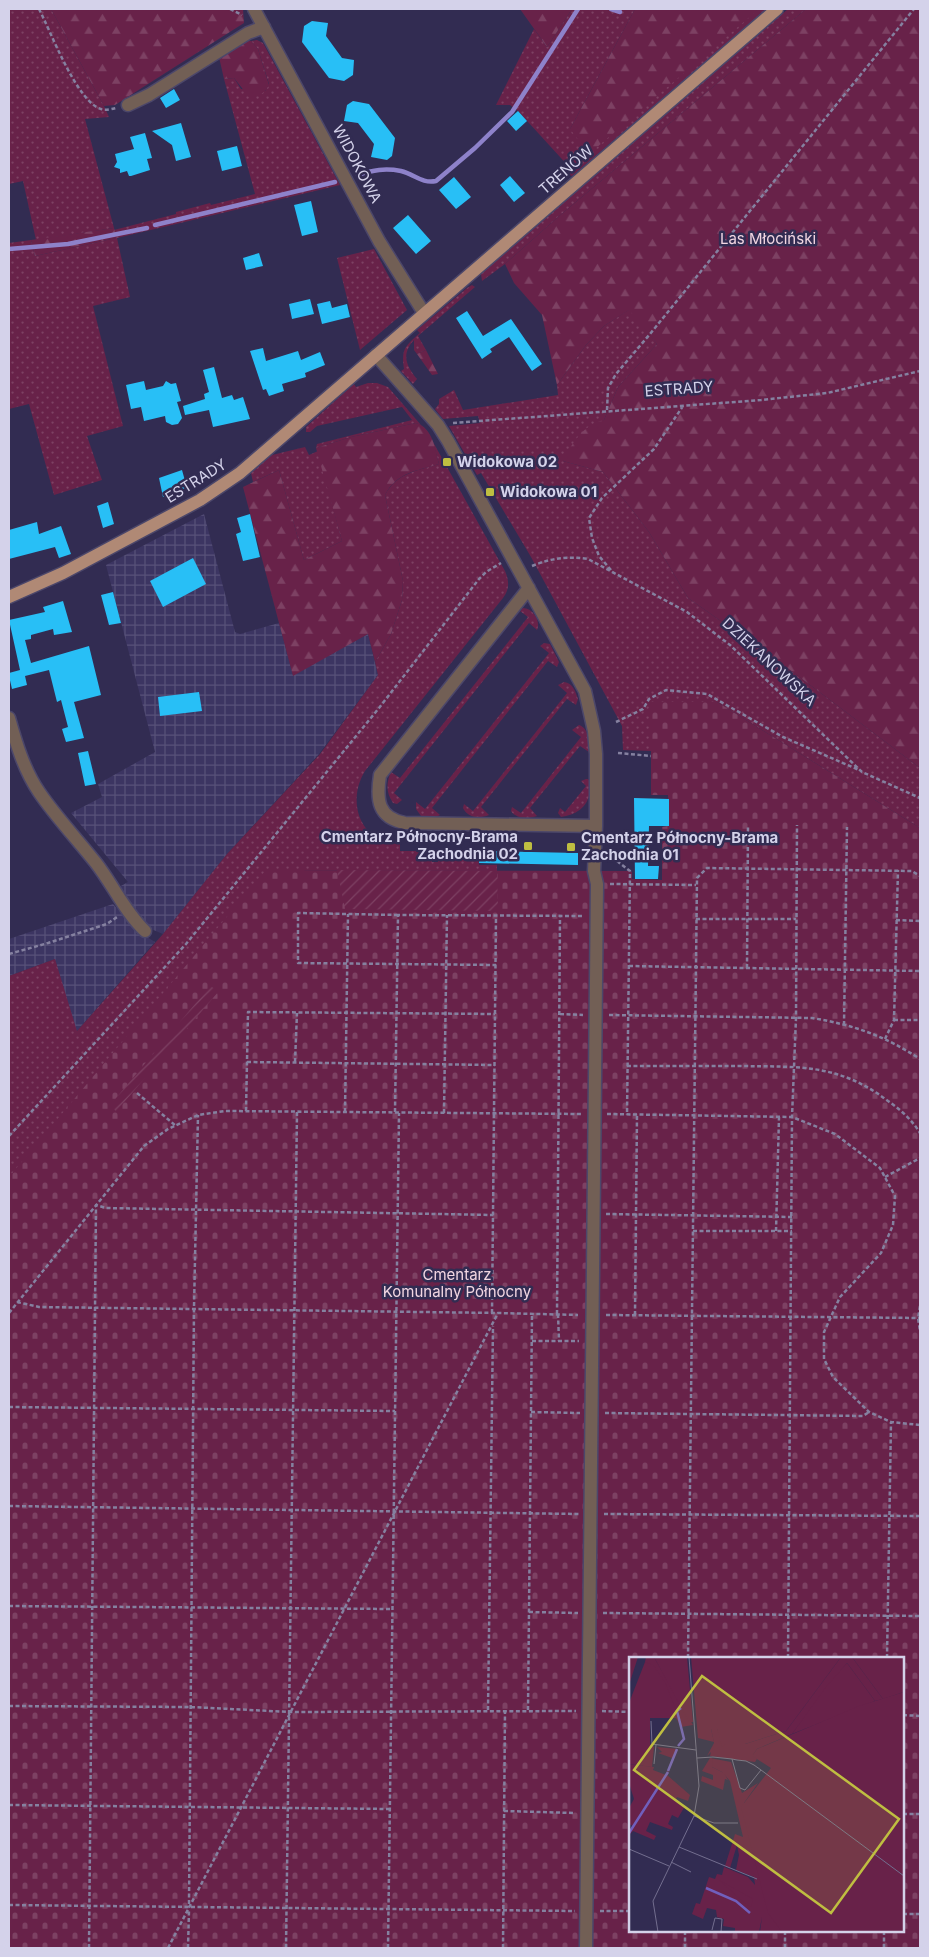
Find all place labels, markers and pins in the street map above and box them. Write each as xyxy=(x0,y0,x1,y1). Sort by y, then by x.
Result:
place label: Widokowa 02 xyxy=(457,452,557,471)
marker: Widokowa 02 xyxy=(441,456,453,468)
place label: Widokowa 01 xyxy=(500,482,597,501)
marker: Widokowa 01 xyxy=(484,486,496,498)
place label: Cmentarz Północny-Brama Zachodnia 02 xyxy=(321,827,518,863)
place label: Cmentarz Północny-Brama Zachodnia 01 xyxy=(581,828,778,864)
marker: Cmentarz Północny-Brama Zachodnia 02 xyxy=(522,840,534,852)
marker: Cmentarz Północny-Brama Zachodnia 01 xyxy=(565,841,577,853)

